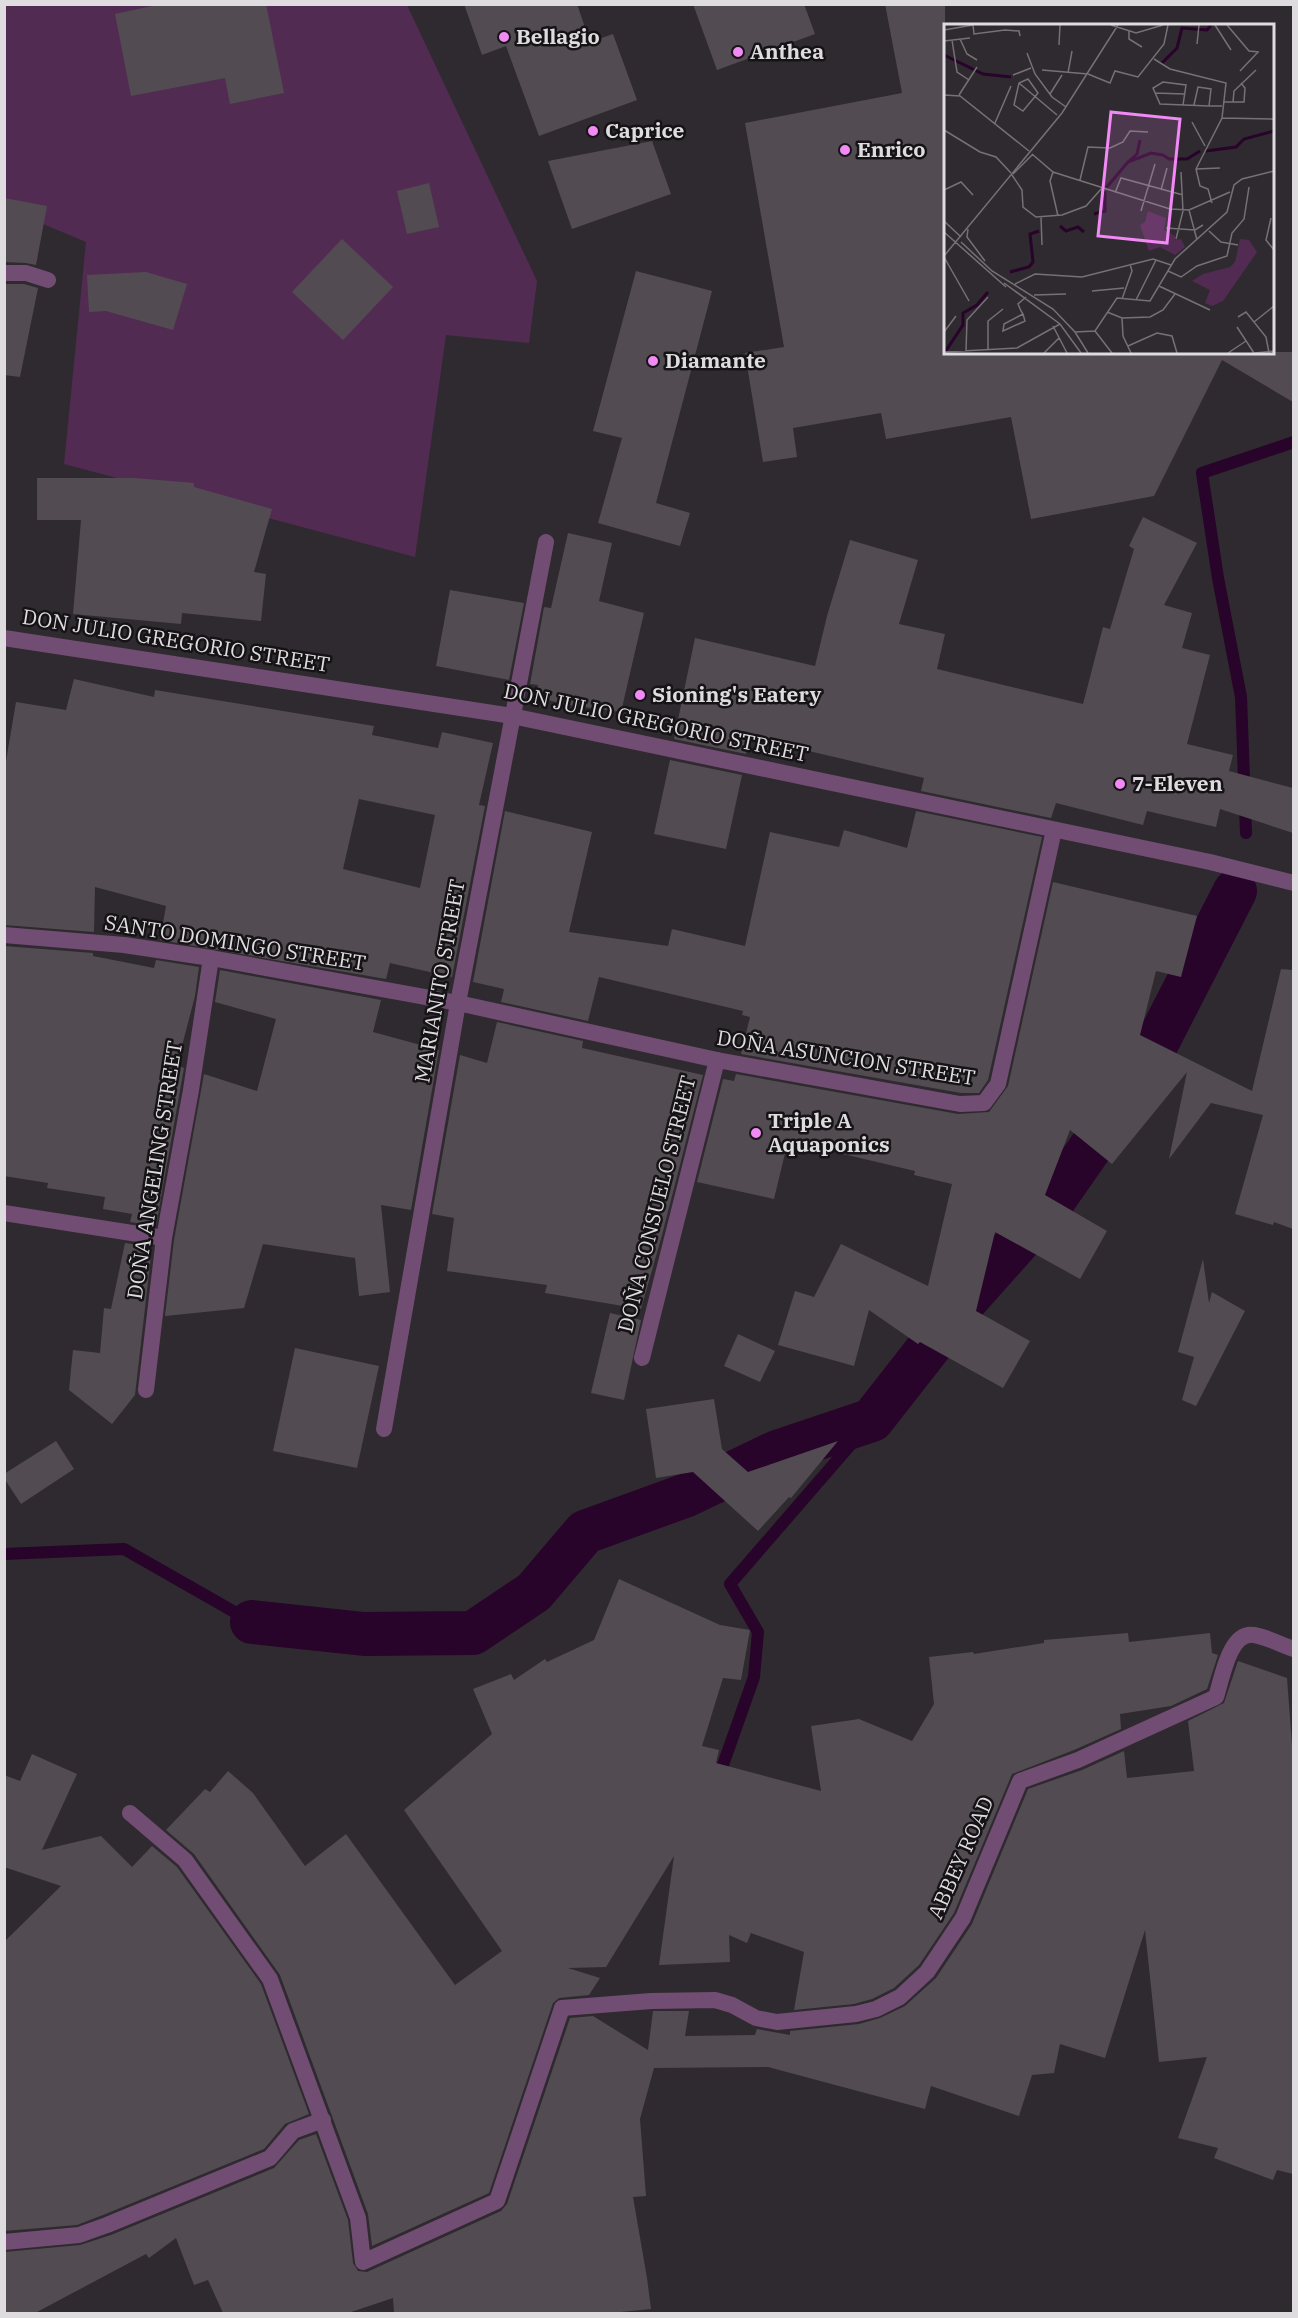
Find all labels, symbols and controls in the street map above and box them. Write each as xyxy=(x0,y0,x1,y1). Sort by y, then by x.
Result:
place label: Bellagio xyxy=(516,22,600,50)
inset map xyxy=(944,24,1274,354)
marker: Bellagio xyxy=(497,30,511,44)
place label: Anthea xyxy=(750,37,824,65)
marker: Anthea xyxy=(731,45,745,59)
place label: Caprice xyxy=(605,116,685,144)
marker: Caprice xyxy=(586,124,600,138)
place label: Enrico xyxy=(857,135,925,163)
marker: Enrico xyxy=(838,143,852,157)
place label: Diamante xyxy=(665,346,766,374)
marker: Diamante xyxy=(646,354,660,368)
street label: DON JULIO GREGORIO STREET xyxy=(20,602,332,678)
street label: DON JULIO GREGORIO STREET xyxy=(501,676,811,768)
place label: Sioning's Eatery xyxy=(652,680,821,708)
marker: Sioning's Eatery xyxy=(633,688,647,702)
place label: 7-Eleven xyxy=(1132,769,1223,797)
marker: 7-Eleven xyxy=(1113,777,1127,791)
street label: MARIANITO STREET xyxy=(407,877,471,1085)
street label: SANTO DOMINGO STREET xyxy=(102,908,368,977)
street label: DOÑA ASUNCION STREET xyxy=(715,1023,978,1091)
street label: DOÑA ANGELING STREET xyxy=(120,1039,188,1301)
street label: DOÑA CONSUELO STREET xyxy=(611,1072,702,1335)
place label: Triple A Aquaponics xyxy=(768,1106,890,1158)
marker: Triple A Aquaponics xyxy=(749,1126,763,1140)
street label: ABBEY ROAD xyxy=(921,1792,1000,1923)

